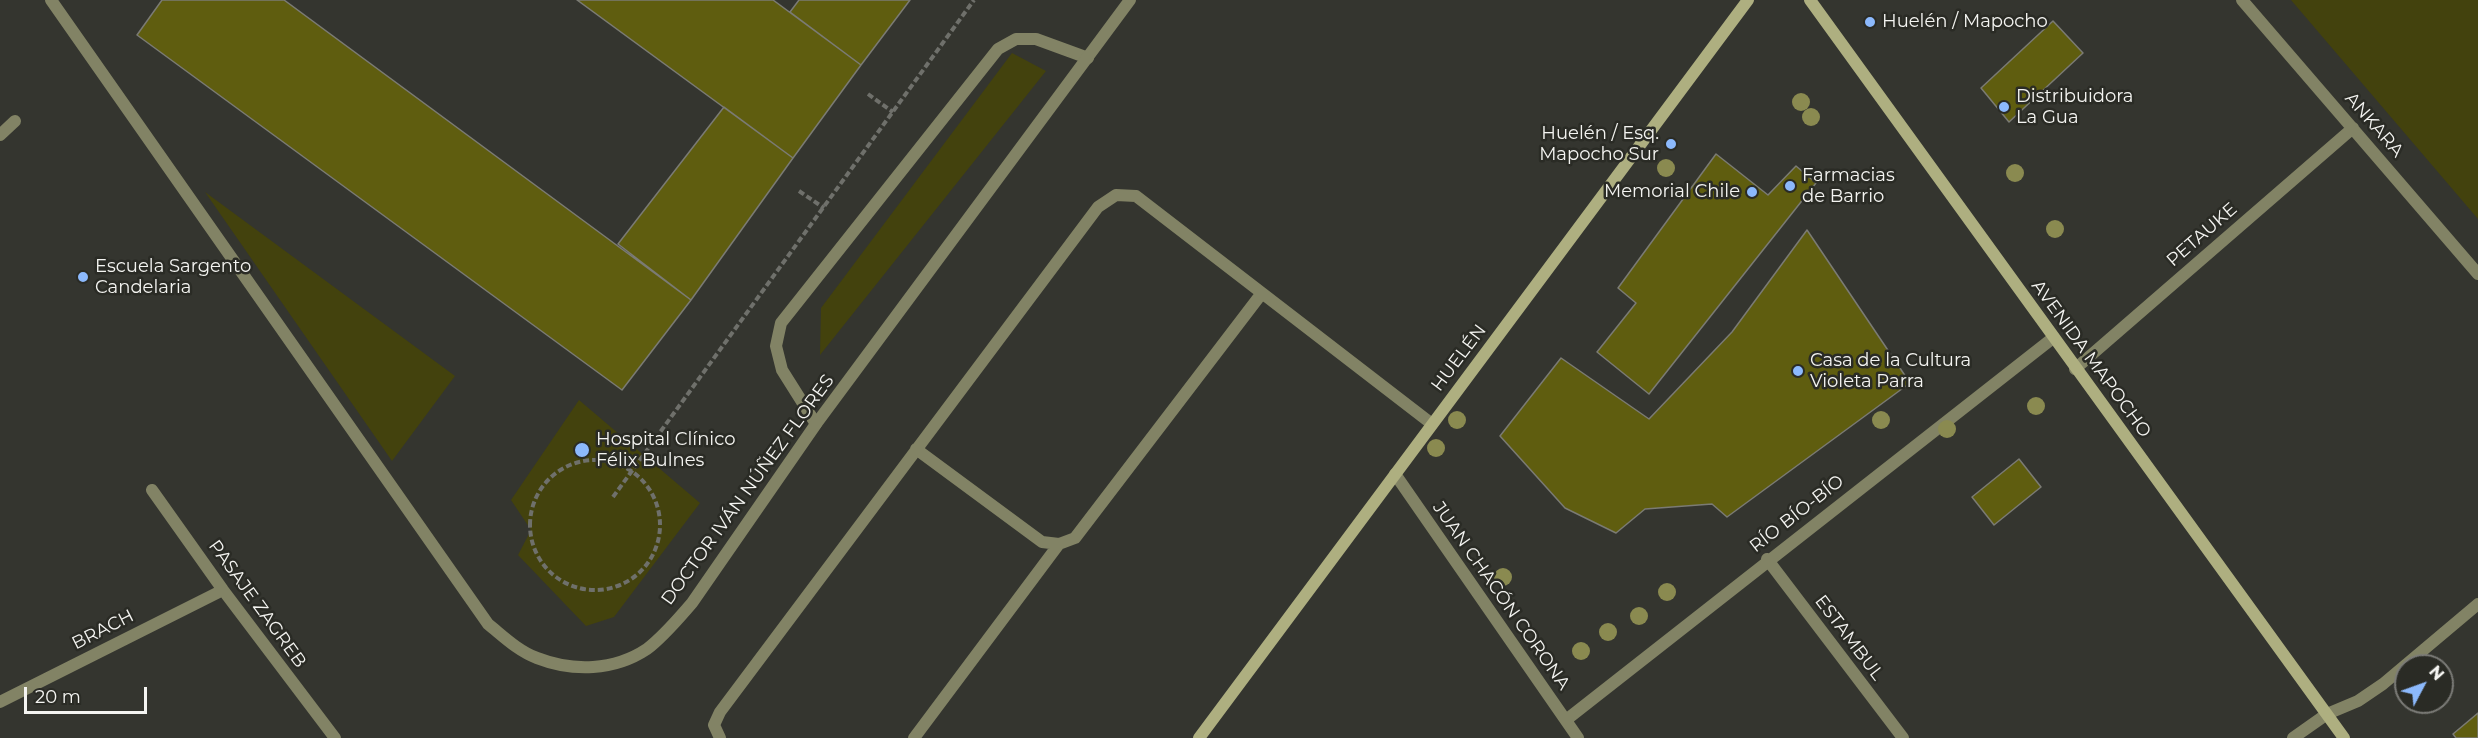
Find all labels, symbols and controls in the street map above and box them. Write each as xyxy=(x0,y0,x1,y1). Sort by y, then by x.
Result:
place label: Huelén / Mapocho xyxy=(1882,11,2048,33)
marker: Huelén / Mapocho xyxy=(1863,15,1877,29)
place label: Distribuidora La Gua xyxy=(2016,86,2133,128)
street label: ANKARA xyxy=(2340,88,2408,162)
marker: Distribuidora La Gua xyxy=(1997,100,2011,114)
place label: Huelén / Esq. Mapocho Sur xyxy=(1539,123,1659,166)
marker: Huelén / Esq. Mapocho Sur xyxy=(1664,137,1678,151)
place label: Farmacias de Barrio xyxy=(1802,165,1895,207)
marker: Farmacias de Barrio xyxy=(1783,179,1797,193)
place label: Memorial Chile xyxy=(1604,181,1740,203)
marker: Memorial Chile xyxy=(1745,185,1759,199)
street label: PETAUKE xyxy=(2162,199,2242,271)
place label: Escuela Sargento Candelaria xyxy=(95,256,251,298)
marker: Escuela Sargento Candelaria xyxy=(76,270,90,284)
street label: AVENIDA MAPOCHO xyxy=(2027,276,2155,442)
street label: HUELÉN xyxy=(1427,320,1491,396)
place label: Casa de la Cultura Violeta Parra xyxy=(1810,350,1971,392)
marker: Casa de la Cultura Violeta Parra xyxy=(1791,364,1805,378)
street label: DOCTOR IVÁN NÚÑEZ FLORES xyxy=(657,370,839,610)
place label: Hospital Clínico Félix Bulnes xyxy=(596,429,735,472)
marker: Hospital Clínico Félix Bulnes xyxy=(573,441,591,459)
street label: RÍO BÍO-BÍO xyxy=(1746,471,1848,557)
street label: JUAN CHACÓN CORONA xyxy=(1428,498,1574,694)
street label: PASAJE ZAGREB xyxy=(204,536,310,672)
street label: ESTAMBUL xyxy=(1810,591,1888,685)
street label: BRACH xyxy=(68,605,138,655)
north arrow xyxy=(2394,654,2454,714)
text: N xyxy=(2425,662,2448,684)
scale bar xyxy=(27,675,150,713)
text: 20 m xyxy=(35,686,81,708)

